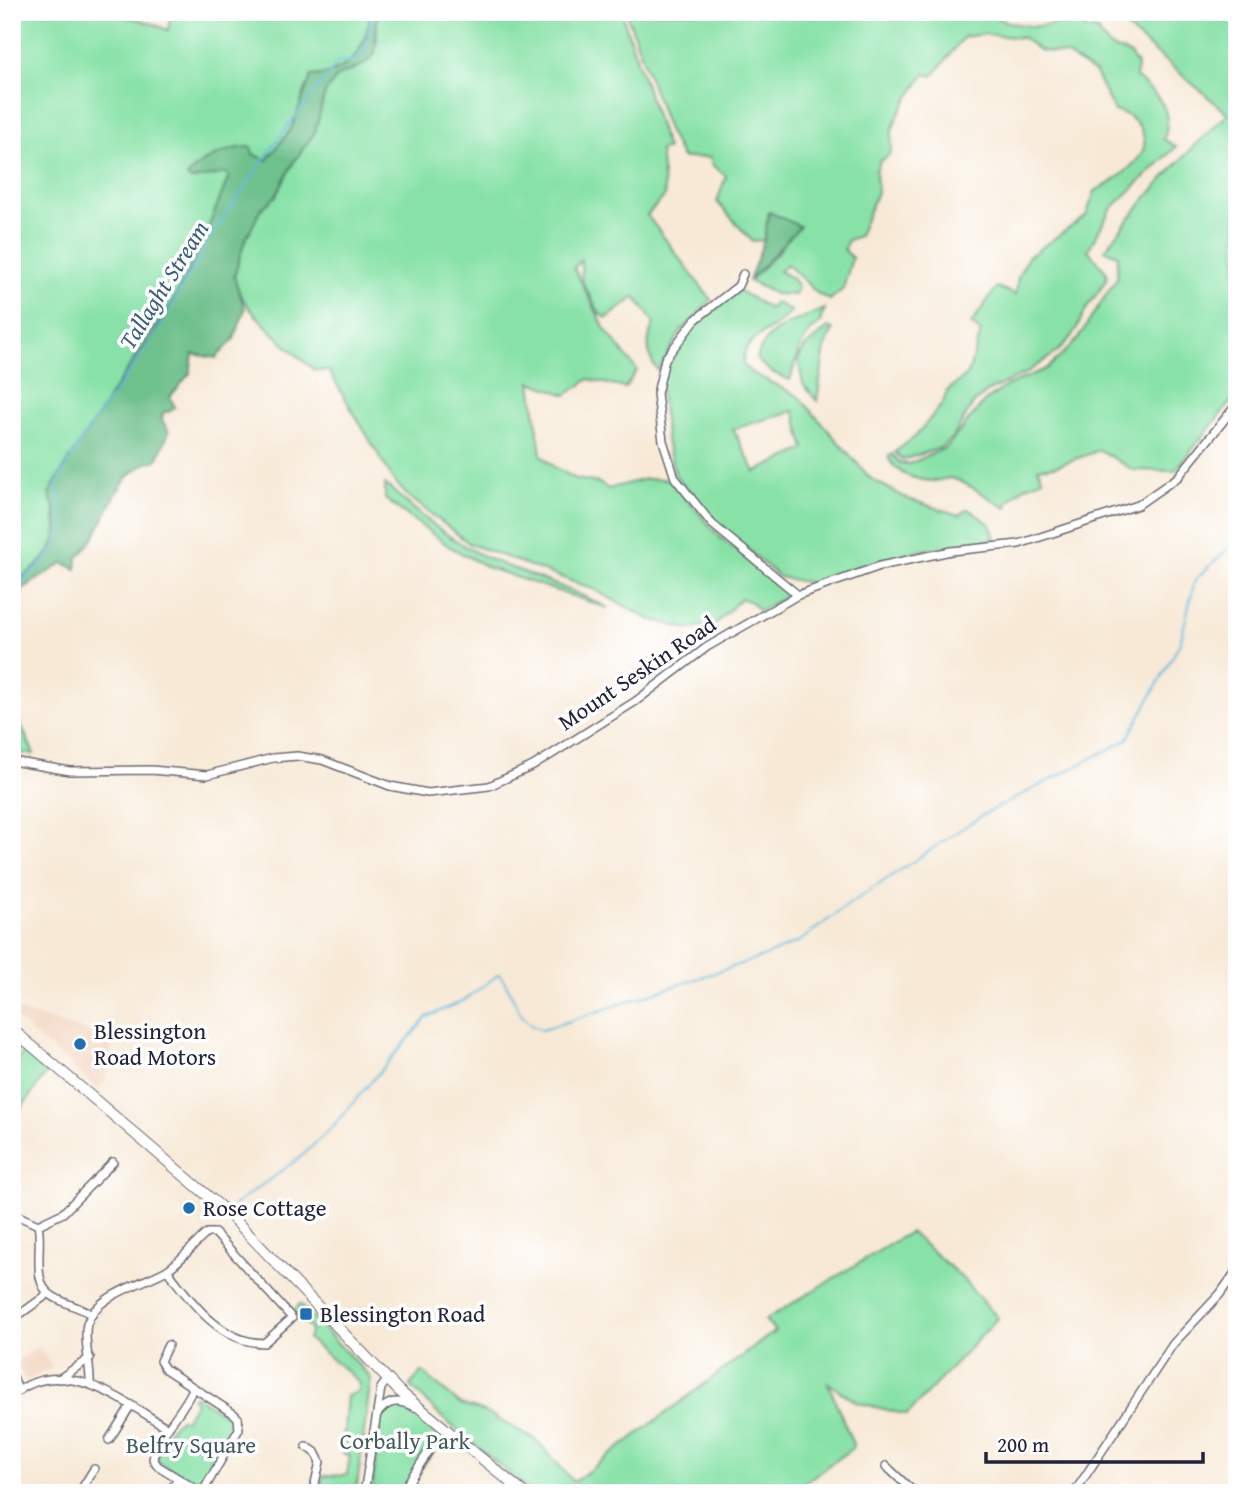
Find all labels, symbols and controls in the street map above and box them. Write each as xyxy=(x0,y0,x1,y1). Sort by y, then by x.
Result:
water label: Tallaght Stream xyxy=(110,213,217,356)
street label: Mount Seskin Road xyxy=(551,607,723,738)
place label: Blessington Road Motors xyxy=(94,1014,216,1073)
marker: Blessington Road Motors xyxy=(72,1036,88,1052)
place label: Rose Cottage xyxy=(203,1191,327,1224)
marker: Rose Cottage xyxy=(181,1200,197,1216)
place label: Blessington Road xyxy=(320,1297,486,1330)
marker: Blessington Road xyxy=(298,1306,314,1322)
scale bar xyxy=(986,1421,1204,1465)
park label: Corbally Park xyxy=(340,1424,470,1457)
park label: Belfry Square xyxy=(126,1428,256,1461)
text: 200 m xyxy=(997,1429,1049,1460)

